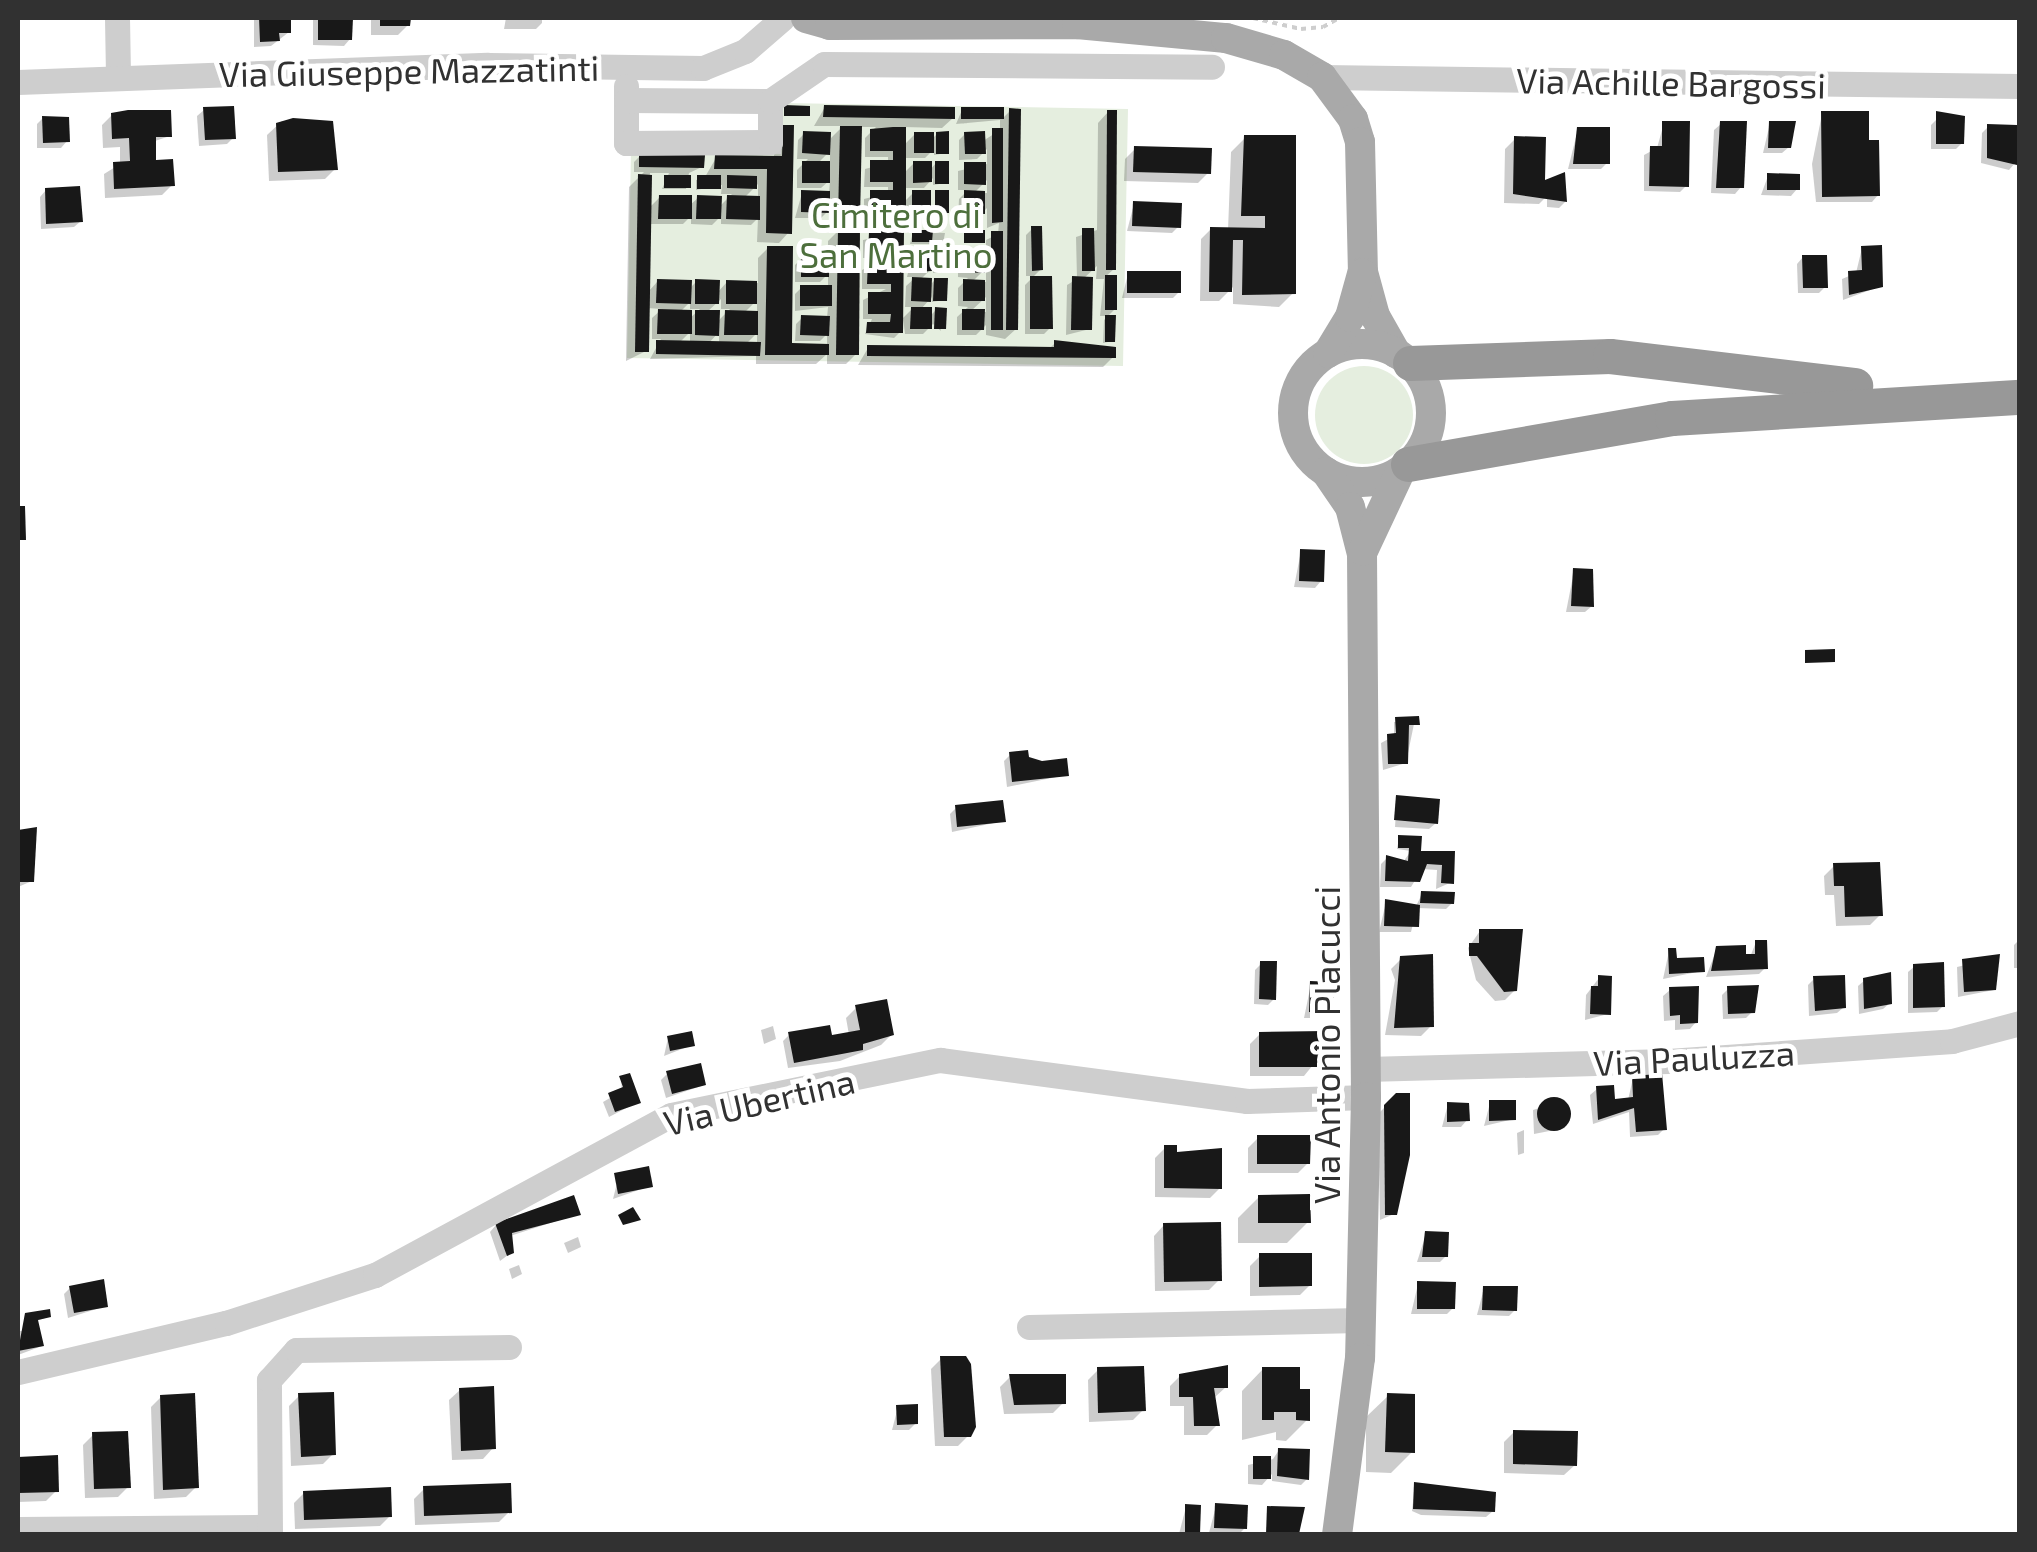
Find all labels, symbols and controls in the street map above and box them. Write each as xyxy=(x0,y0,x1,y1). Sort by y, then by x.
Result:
street label: Via Giuseppe Mazzatinti xyxy=(218,46,600,94)
street label: Via Achille Bargossi xyxy=(1515,58,1827,106)
park label: Cimitero di San Martino xyxy=(799,193,993,275)
street label: Via Antonio Placucci xyxy=(1305,886,1347,1204)
street label: Via Pauluzza xyxy=(1592,1031,1796,1083)
street label: Via Ubertina xyxy=(659,1059,859,1143)

